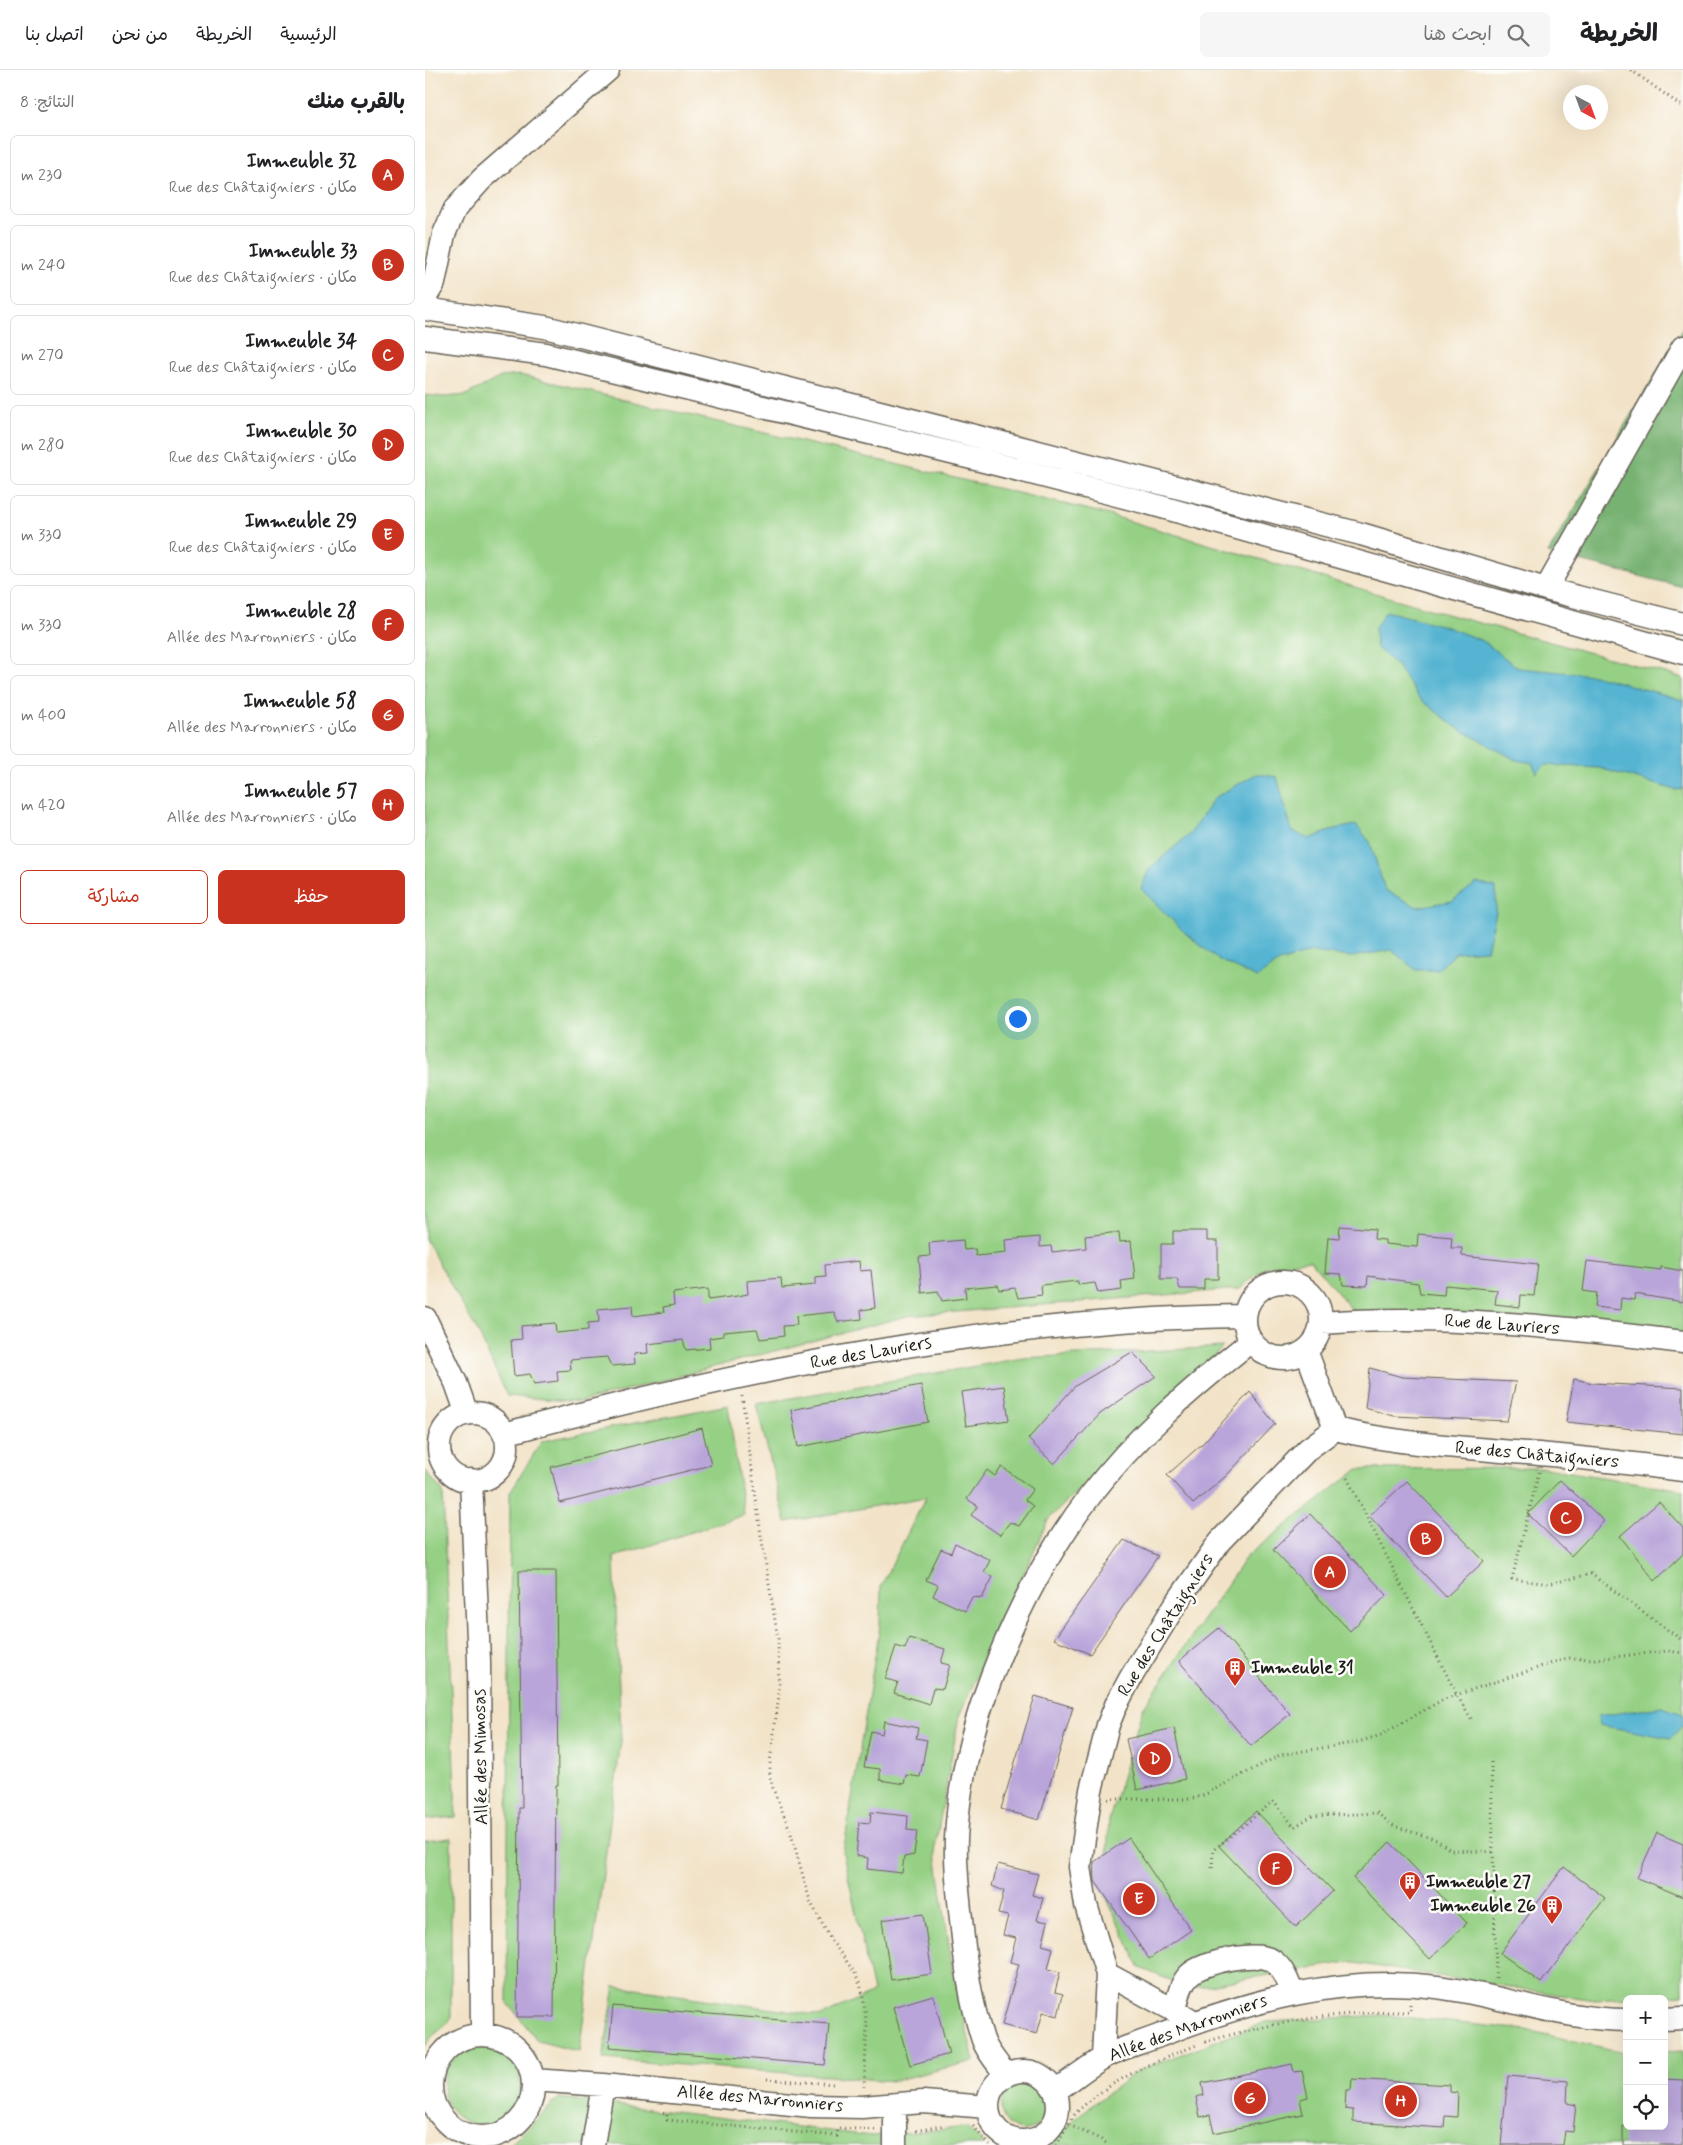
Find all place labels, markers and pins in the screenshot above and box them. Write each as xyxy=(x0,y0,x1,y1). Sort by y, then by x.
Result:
pin: C xyxy=(1550,1499,1582,1537)
pin: B xyxy=(1410,1520,1442,1558)
pin: A xyxy=(1314,1553,1346,1591)
building icon: Immeuble 31 xyxy=(1223,1656,1247,1687)
place label: Immeuble 31 xyxy=(1251,1656,1354,1680)
pin: D xyxy=(1139,1740,1171,1778)
pin: F xyxy=(1260,1850,1292,1888)
building icon: Immeuble 27 xyxy=(1398,1870,1422,1901)
place label: Immeuble 27 xyxy=(1426,1870,1531,1894)
pin: E xyxy=(1123,1880,1155,1918)
place label: Immeuble 26 xyxy=(1430,1894,1536,1918)
building icon: Immeuble 26 xyxy=(1540,1894,1564,1925)
pin: G xyxy=(1234,2079,1266,2117)
pin: H xyxy=(1385,2082,1417,2120)

